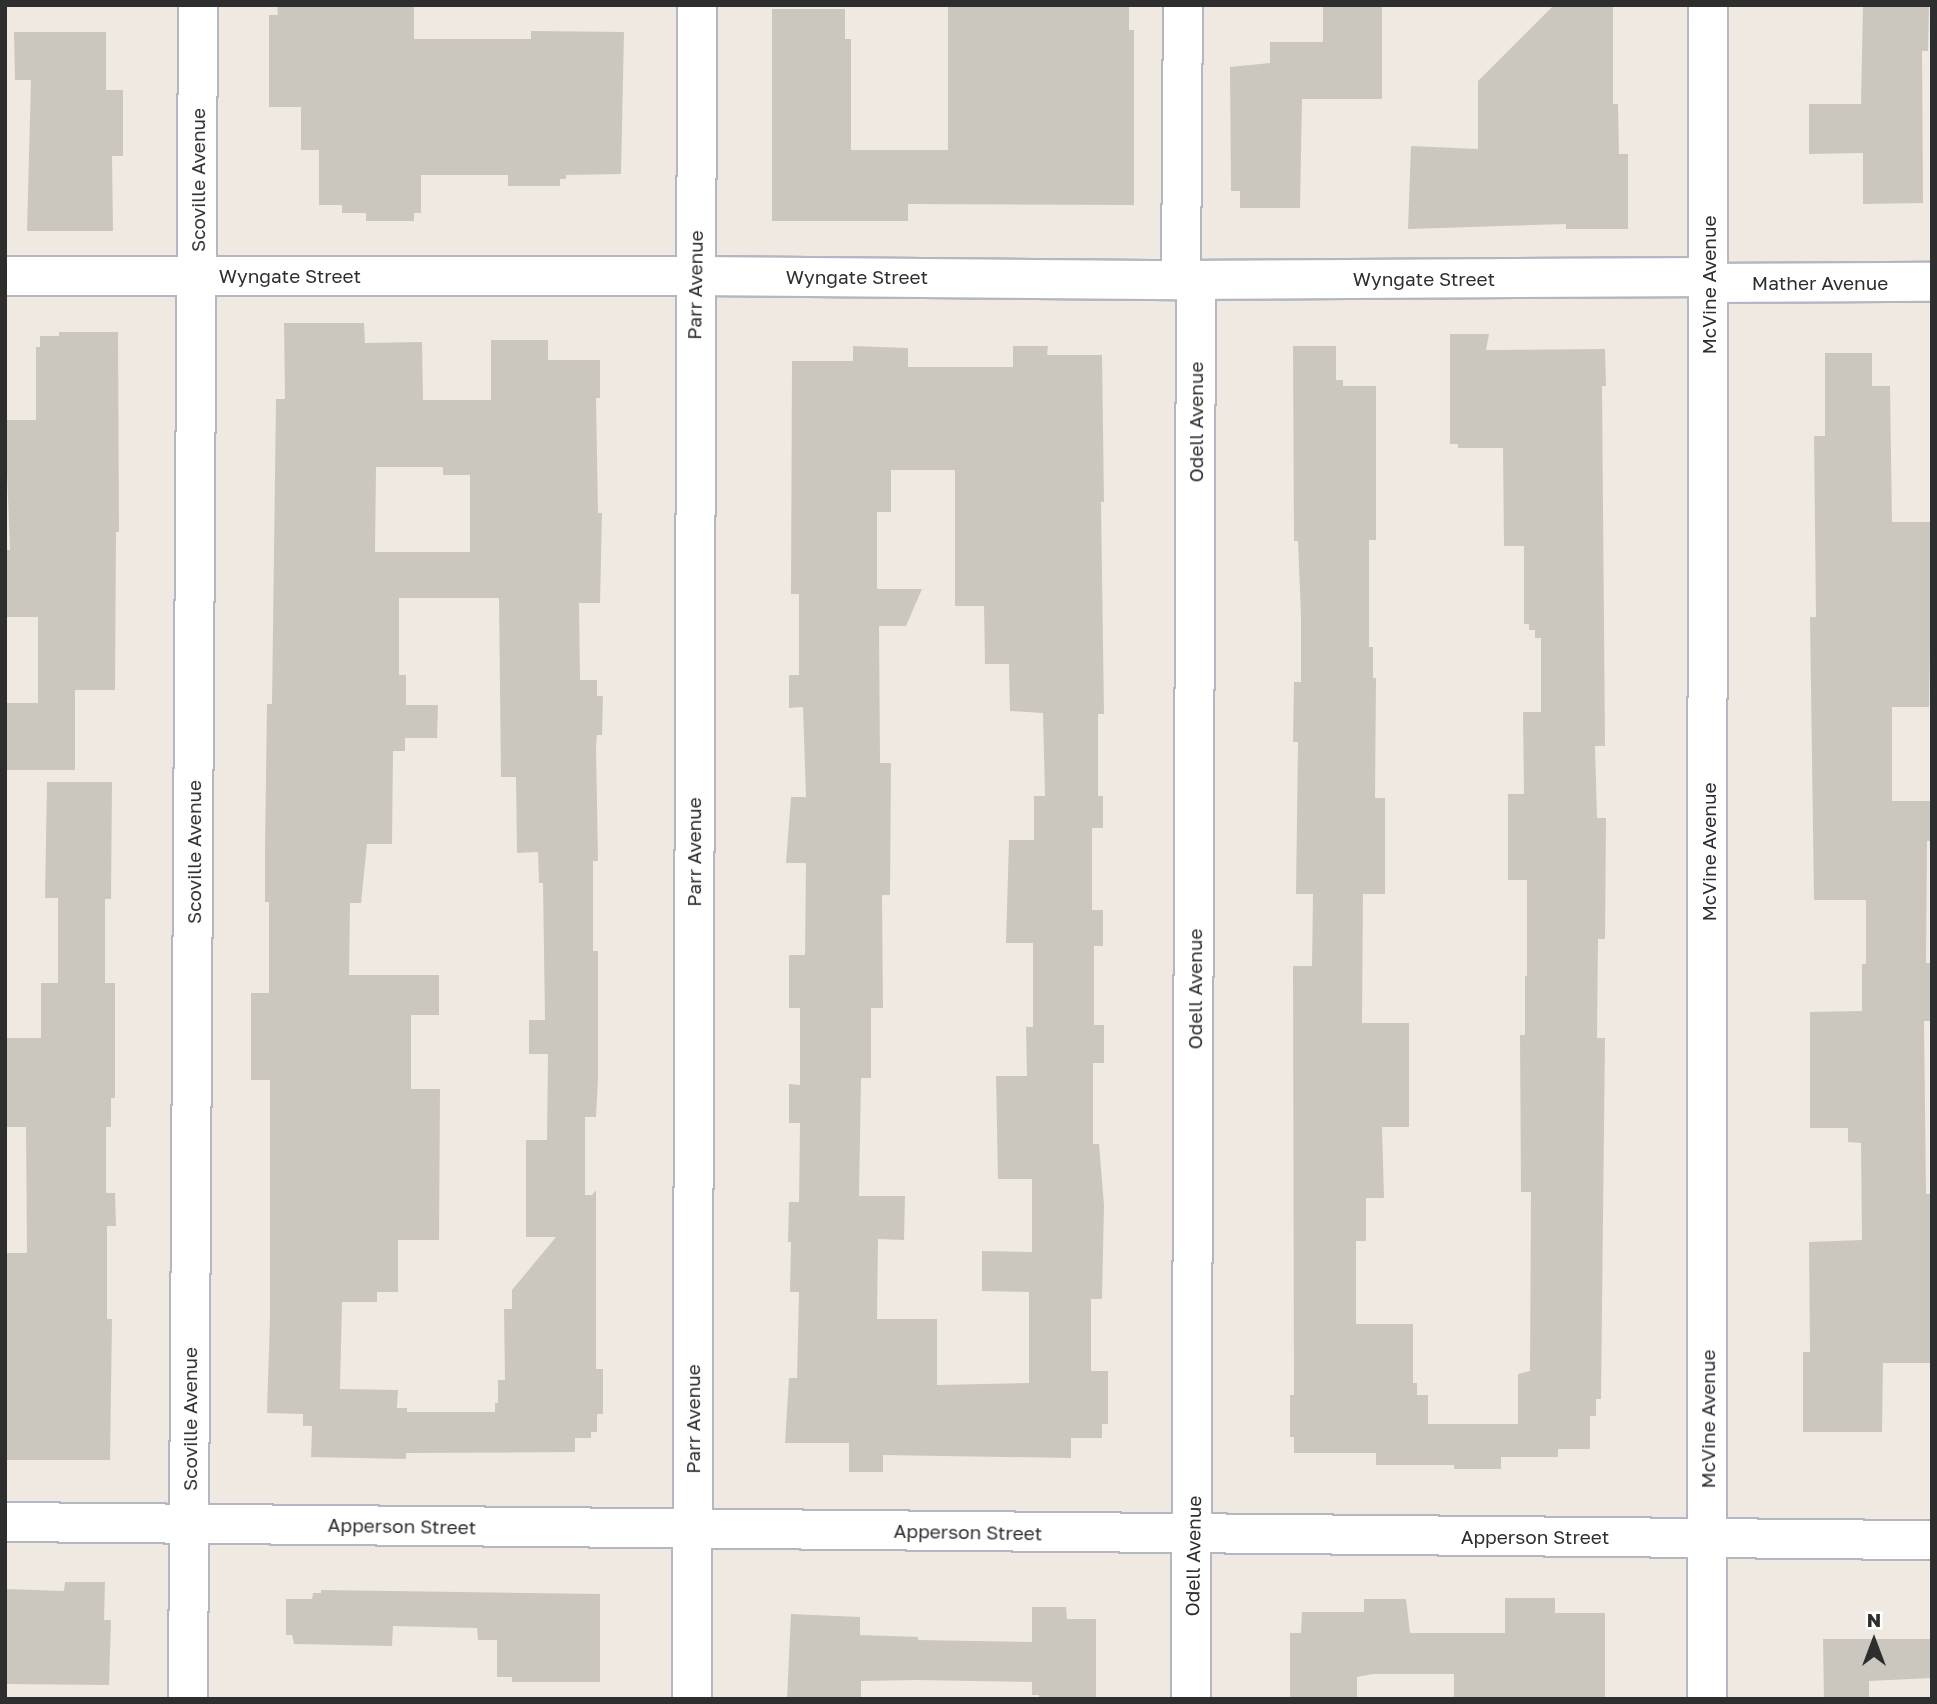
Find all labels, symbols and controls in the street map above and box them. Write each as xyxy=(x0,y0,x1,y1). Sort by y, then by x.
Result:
street label: Scoville Avenue xyxy=(187,108,209,252)
street label: McVine Avenue xyxy=(1698,215,1720,355)
street label: Parr Avenue xyxy=(683,230,707,340)
street label: Wyngate Street xyxy=(219,265,361,287)
street label: Wyngate Street xyxy=(786,266,928,288)
street label: Wyngate Street xyxy=(1353,268,1495,290)
street label: Mather Avenue xyxy=(1752,272,1888,294)
street label: Odell Avenue xyxy=(1185,362,1207,482)
street label: Scoville Avenue xyxy=(183,780,205,924)
street label: McVine Avenue xyxy=(1698,782,1720,922)
street label: Parr Avenue xyxy=(683,797,705,907)
street label: Odell Avenue xyxy=(1184,929,1206,1049)
street label: Scoville Avenue xyxy=(179,1347,201,1491)
street label: McVine Avenue xyxy=(1697,1349,1719,1489)
street label: Parr Avenue xyxy=(682,1364,704,1474)
street label: Odell Avenue xyxy=(1181,1495,1205,1617)
street label: Apperson Street xyxy=(327,1513,477,1539)
street label: Apperson Street xyxy=(893,1519,1043,1545)
street label: Apperson Street xyxy=(1461,1526,1609,1548)
north arrow xyxy=(1839,1606,1909,1676)
text: N xyxy=(1867,1608,1881,1631)

